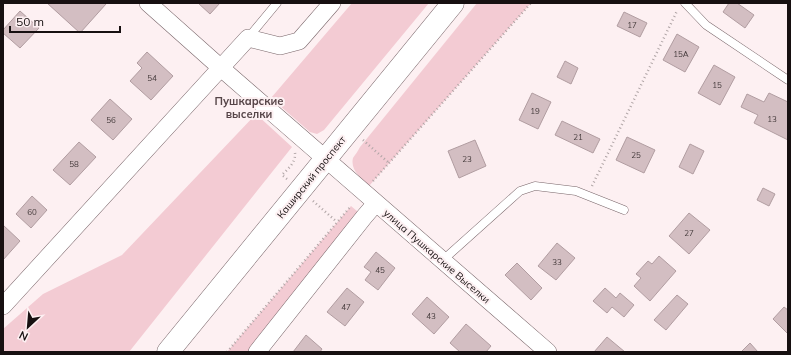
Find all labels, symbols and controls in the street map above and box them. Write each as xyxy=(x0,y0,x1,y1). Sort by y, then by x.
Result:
scale bar xyxy=(10,8,120,34)
text: 50 m xyxy=(16,14,44,29)
house number: 17 xyxy=(627,20,637,30)
house number: 15А xyxy=(673,49,689,59)
house number: 54 xyxy=(147,73,157,83)
house number: 15 xyxy=(712,80,722,90)
district label: Пушкарские выселки xyxy=(214,94,284,121)
house number: 19 xyxy=(530,106,540,116)
house number: 13 xyxy=(767,114,777,124)
house number: 56 xyxy=(106,115,116,125)
house number: 21 xyxy=(573,132,583,142)
street label: Каширский проспект xyxy=(274,133,349,221)
house number: 25 xyxy=(631,150,641,160)
house number: 23 xyxy=(462,154,472,164)
house number: 58 xyxy=(69,159,79,169)
street label: улица Пушкарские Выселки xyxy=(381,206,493,306)
house number: 60 xyxy=(27,207,37,217)
house number: 27 xyxy=(684,228,694,238)
house number: 33 xyxy=(552,257,562,267)
house number: 45 xyxy=(375,265,385,275)
house number: 47 xyxy=(341,302,351,312)
north arrow xyxy=(8,307,48,347)
house number: 43 xyxy=(426,311,436,321)
text: N xyxy=(17,328,30,344)

